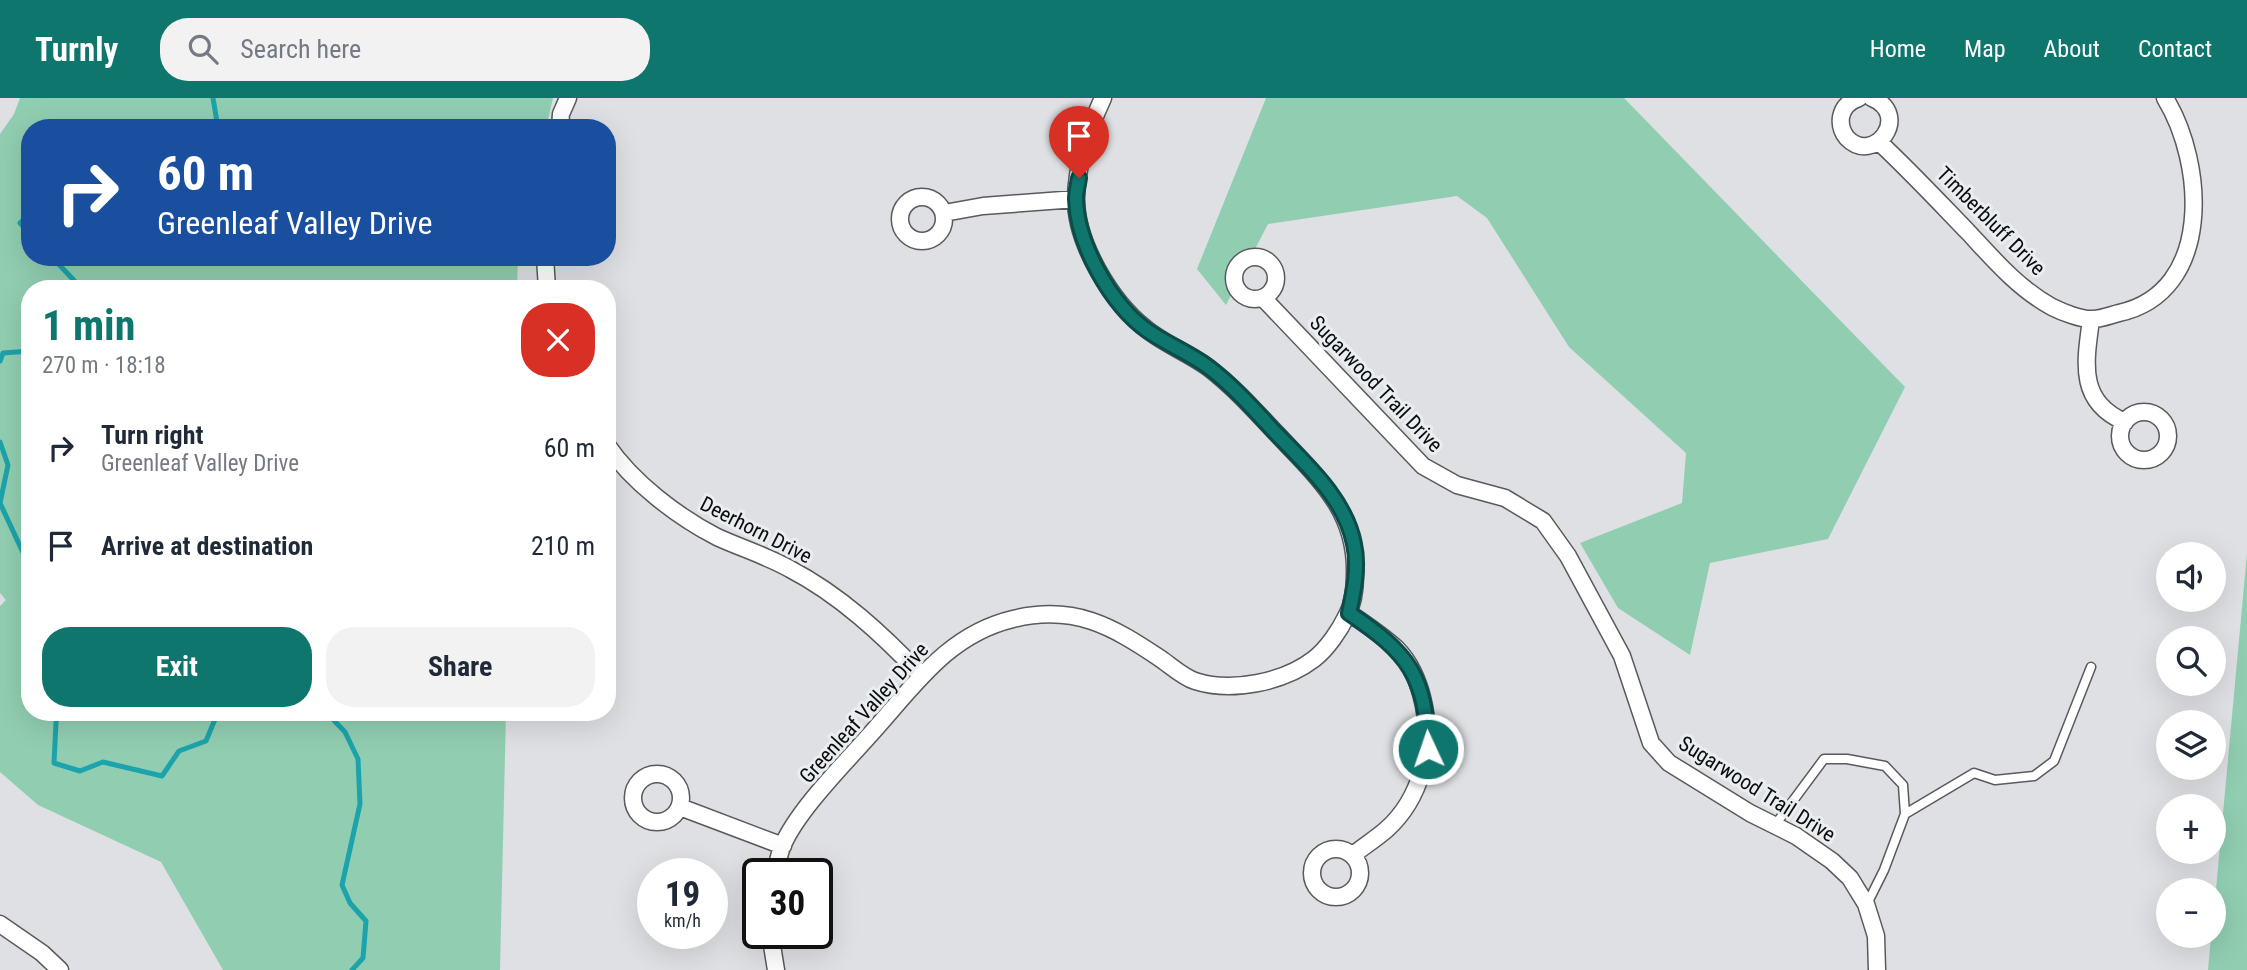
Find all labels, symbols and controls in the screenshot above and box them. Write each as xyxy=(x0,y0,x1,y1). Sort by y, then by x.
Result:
search box xyxy=(160,18,650,81)
text: Turnly xyxy=(35,30,118,69)
icon: search xyxy=(184,30,222,68)
text: Search here xyxy=(240,34,361,64)
text: Home xyxy=(1870,35,1926,63)
text: Map xyxy=(1964,35,2006,63)
text: About xyxy=(2044,35,2100,63)
text: Contact xyxy=(2138,35,2212,63)
pin xyxy=(1049,106,1109,178)
icon: arrive xyxy=(1060,117,1098,155)
text: 60 m xyxy=(157,145,254,202)
icon: right xyxy=(42,147,133,238)
street label: Timberbluff Drive xyxy=(1932,162,2050,280)
text: Greenleaf Valley Drive xyxy=(157,204,433,242)
text: 1 min xyxy=(42,301,135,350)
button: close xyxy=(521,303,595,377)
street label: Sugarwood Trail Drive xyxy=(1305,311,1447,457)
text: 270 m · 18:18 xyxy=(42,352,166,379)
text: Turn right xyxy=(101,420,203,450)
icon: right xyxy=(42,429,80,467)
text: 60 m xyxy=(544,433,595,463)
text: Greenleaf Valley Drive xyxy=(101,450,299,477)
street label: Deerhorn Drive xyxy=(696,492,816,568)
icon: arrive xyxy=(42,527,80,565)
text: Arrive at destination xyxy=(101,531,313,561)
text: 210 m xyxy=(531,531,595,561)
map controls xyxy=(2156,542,2226,948)
button: sound xyxy=(2156,542,2226,612)
button: search xyxy=(2156,626,2226,696)
button: Exit xyxy=(42,627,312,707)
button: Share xyxy=(326,627,595,707)
street label: Greenleaf Valley Drive xyxy=(795,638,934,788)
button: layers xyxy=(2156,710,2226,780)
position arrow xyxy=(1391,712,1465,786)
street label: Sugarwood Trail Drive xyxy=(1674,731,1840,847)
button: + xyxy=(2156,794,2226,864)
speed limit sign: 30 xyxy=(742,858,833,949)
text: 19 xyxy=(665,874,700,915)
button: − xyxy=(2156,878,2226,948)
text: km/h xyxy=(664,910,701,931)

